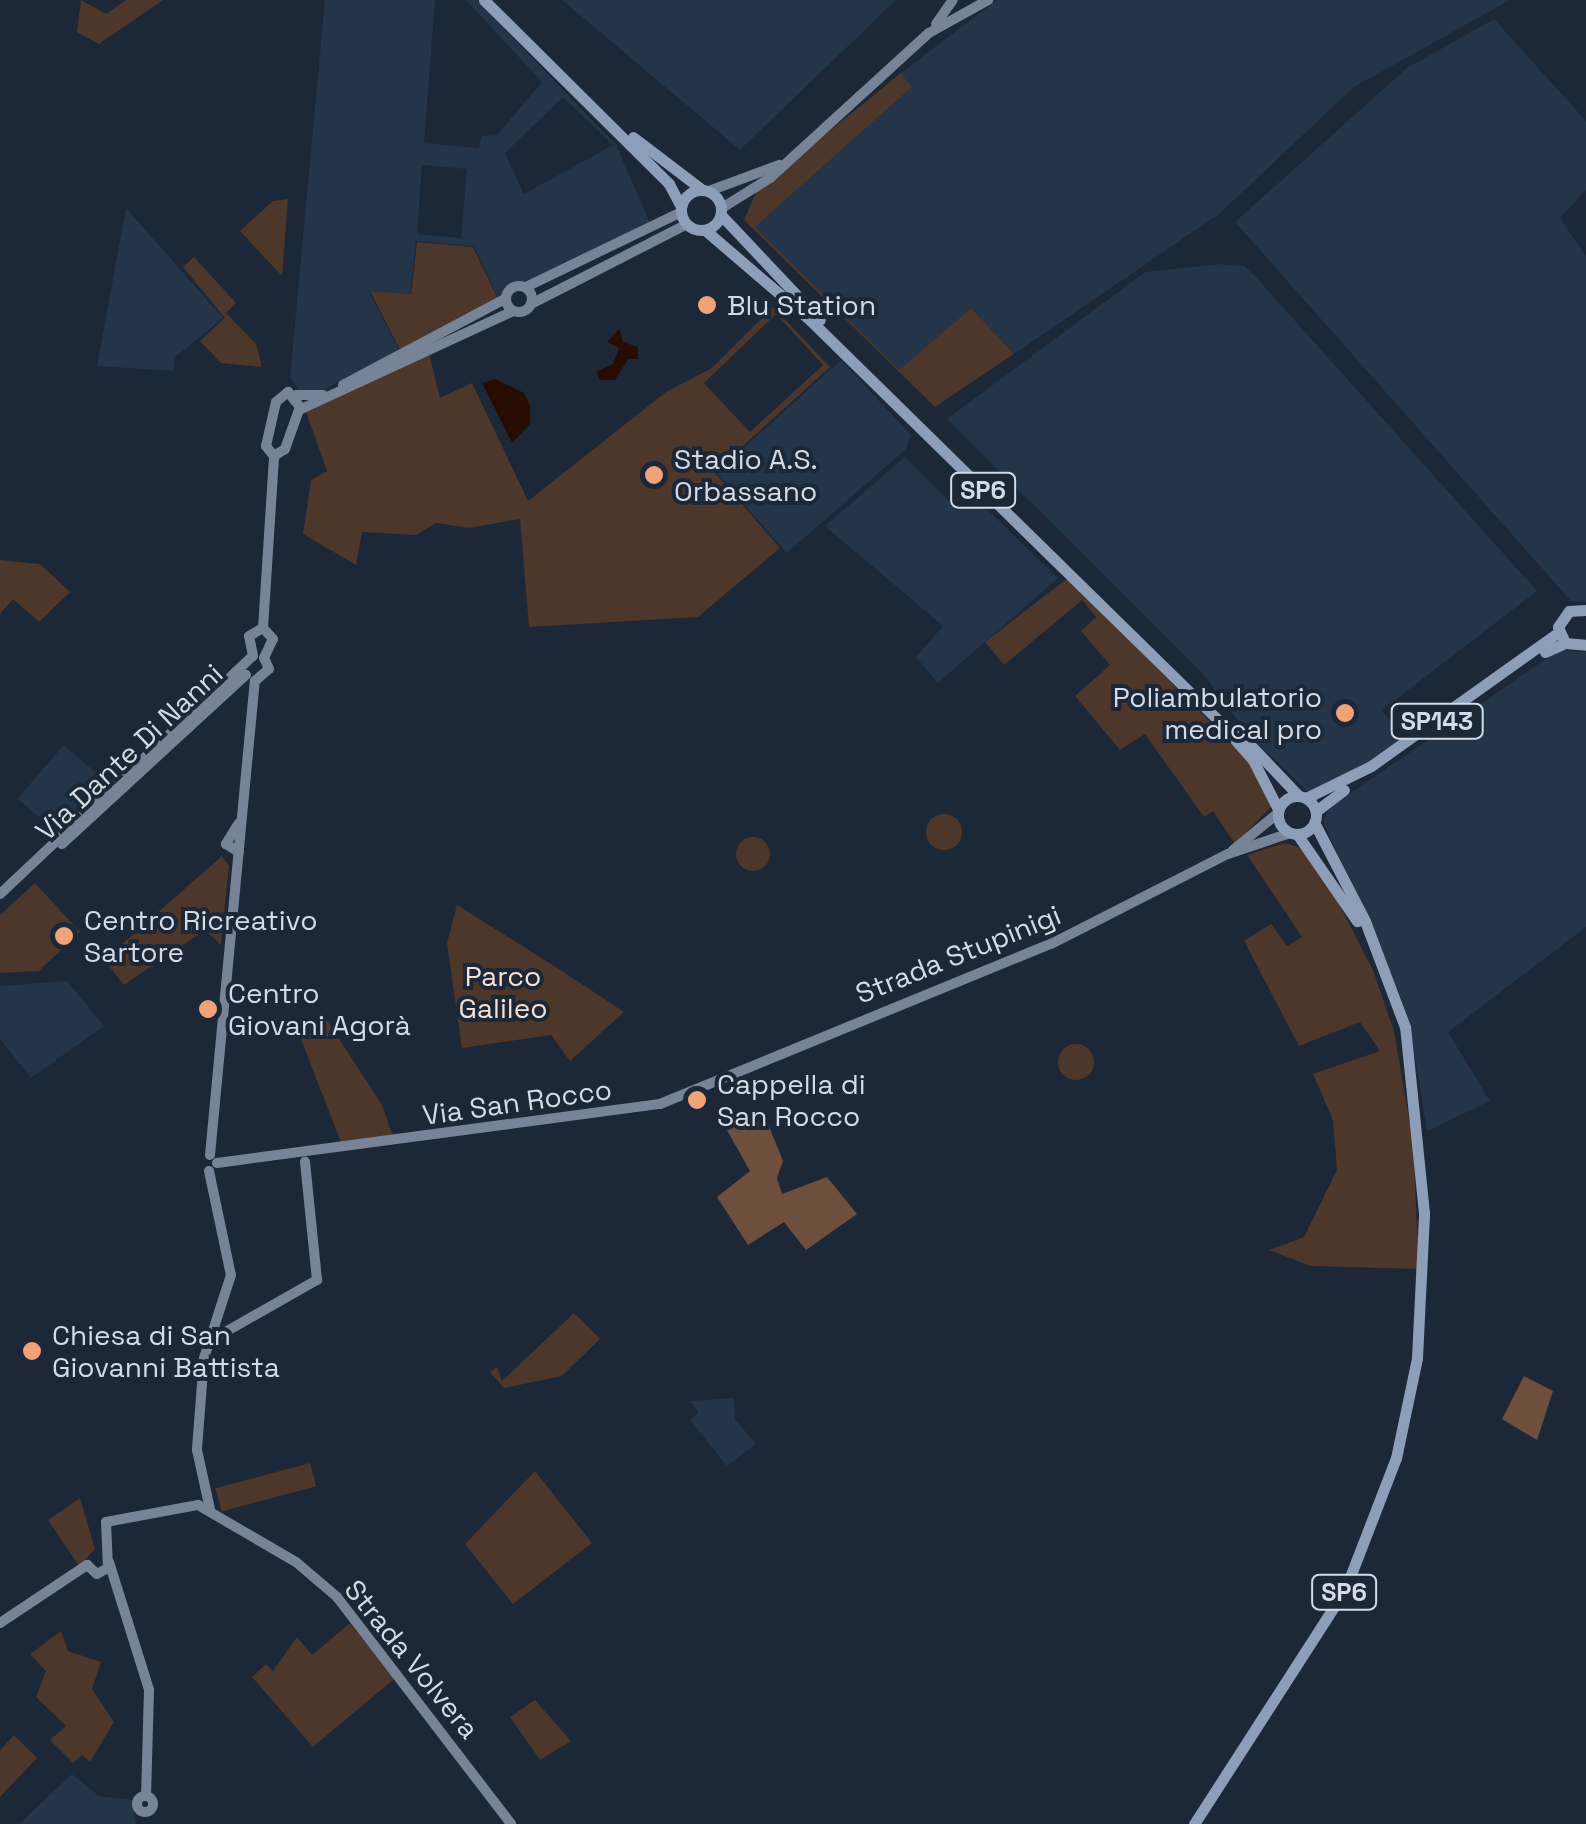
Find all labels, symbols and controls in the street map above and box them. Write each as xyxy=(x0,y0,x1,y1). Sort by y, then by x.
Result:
place label: Blu Station xyxy=(727,288,876,322)
marker: Blu Station xyxy=(696,294,718,316)
place label: Stadio A.S. Orbassano xyxy=(674,442,818,508)
marker: Stadio A.S. Orbassano xyxy=(643,464,665,486)
road number: SP6 xyxy=(948,470,1018,510)
street label: Via Dante Di Nanni xyxy=(28,657,230,847)
place label: Poliambulatorio medical pro xyxy=(1113,680,1322,746)
marker: Poliambulatorio medical pro xyxy=(1332,700,1358,726)
road number: SP143 xyxy=(1390,701,1484,741)
street label: Strada Stupinigi xyxy=(851,898,1065,1010)
place label: Centro Ricreativo Sartore xyxy=(84,903,317,969)
marker: Centro Ricreativo Sartore xyxy=(53,925,75,947)
park label: Parco Galileo xyxy=(458,959,548,1025)
place label: Centro Giovani Agorà xyxy=(228,976,411,1042)
marker: Centro Giovani Agorà xyxy=(197,998,219,1020)
place label: Cappella di San Rocco xyxy=(717,1067,866,1133)
street label: Via San Rocco xyxy=(420,1072,614,1132)
marker: Cappella di San Rocco xyxy=(686,1089,708,1111)
place label: Chiesa di San Giovanni Battista xyxy=(52,1318,280,1384)
marker: Chiesa di San Giovanni Battista xyxy=(21,1340,43,1362)
road number: SP6 xyxy=(1309,1572,1379,1612)
street label: Strada Volvera xyxy=(338,1573,486,1745)

